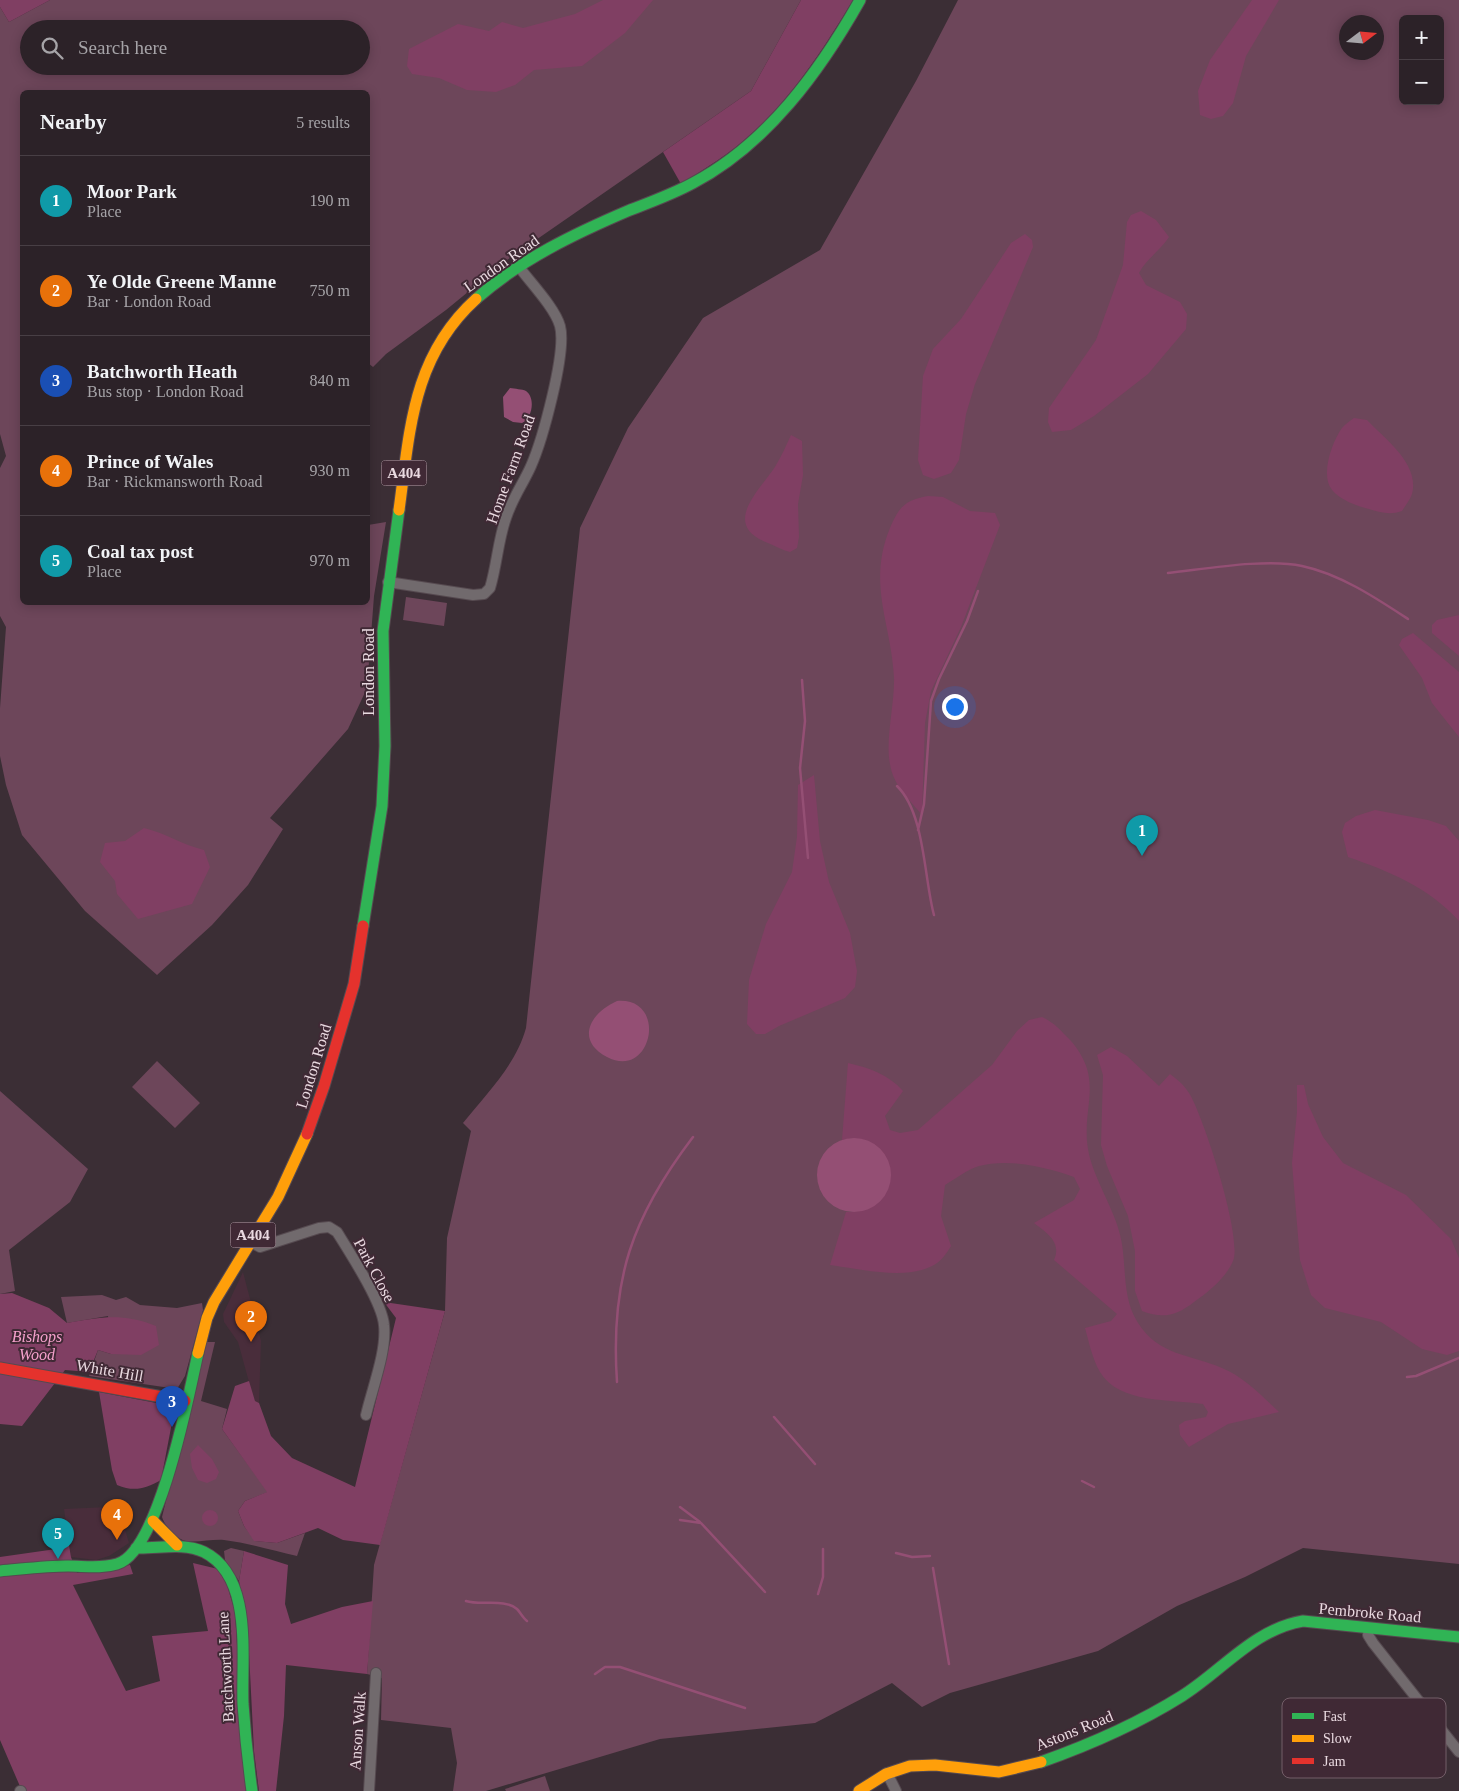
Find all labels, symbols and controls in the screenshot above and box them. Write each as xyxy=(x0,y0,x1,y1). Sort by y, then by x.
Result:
north arrow xyxy=(1339,15,1384,60)
map controls xyxy=(1399,15,1444,105)
button: + xyxy=(1399,15,1444,60)
search box xyxy=(20,20,370,75)
icon: search xyxy=(38,34,66,62)
text: Search here xyxy=(78,37,167,58)
button: − xyxy=(1399,60,1444,105)
text: Nearby xyxy=(40,110,107,134)
text: 5 results xyxy=(296,114,350,131)
text: Moor Park xyxy=(87,181,177,202)
text: 1 xyxy=(52,192,60,209)
text: 190 m xyxy=(310,192,350,209)
text: Place xyxy=(87,203,122,220)
street label: London Road xyxy=(461,231,542,295)
text: Ye Olde Greene Manne xyxy=(87,271,276,292)
text: 2 xyxy=(52,282,60,299)
text: 750 m xyxy=(310,282,350,299)
text: Bar · London Road xyxy=(87,293,211,310)
text: Batchworth Heath xyxy=(87,361,237,382)
text: 3 xyxy=(52,372,60,389)
text: 840 m xyxy=(310,372,350,389)
text: Bus stop · London Road xyxy=(87,383,243,400)
street label: Home Farm Road xyxy=(483,412,538,526)
text: Prince of Wales xyxy=(87,451,213,472)
road number: A404 xyxy=(382,460,426,486)
text: 4 xyxy=(52,462,60,479)
text: 930 m xyxy=(310,462,350,479)
text: Bar · Rickmansworth Road xyxy=(87,473,263,490)
text: Coal tax post xyxy=(87,541,194,562)
text: 5 xyxy=(52,552,60,569)
text: 970 m xyxy=(310,552,350,569)
text: Place xyxy=(87,563,122,580)
street label: London Road xyxy=(360,628,377,716)
your location xyxy=(942,694,968,720)
pin: 1 xyxy=(1126,815,1158,856)
street label: London Road xyxy=(293,1022,334,1110)
road number: A404 xyxy=(230,1222,276,1248)
street label: Park Close xyxy=(351,1235,398,1305)
pin: 2 xyxy=(235,1301,267,1342)
park label: Bishops Wood xyxy=(12,1328,62,1363)
street label: White Hill xyxy=(75,1356,145,1385)
pin: 3 xyxy=(156,1386,188,1427)
pin: 4 xyxy=(101,1499,133,1540)
pin: 5 xyxy=(42,1518,74,1559)
street label: Pembroke Road xyxy=(1318,1600,1422,1625)
street label: Batchworth Lane xyxy=(214,1611,237,1723)
street label: Anson Walk xyxy=(346,1691,369,1771)
legend xyxy=(1282,1698,1446,1778)
street label: Astons Road xyxy=(1033,1707,1115,1754)
text: Fast xyxy=(1323,1709,1346,1724)
text: Slow xyxy=(1323,1731,1353,1746)
text: Jam xyxy=(1323,1754,1346,1769)

